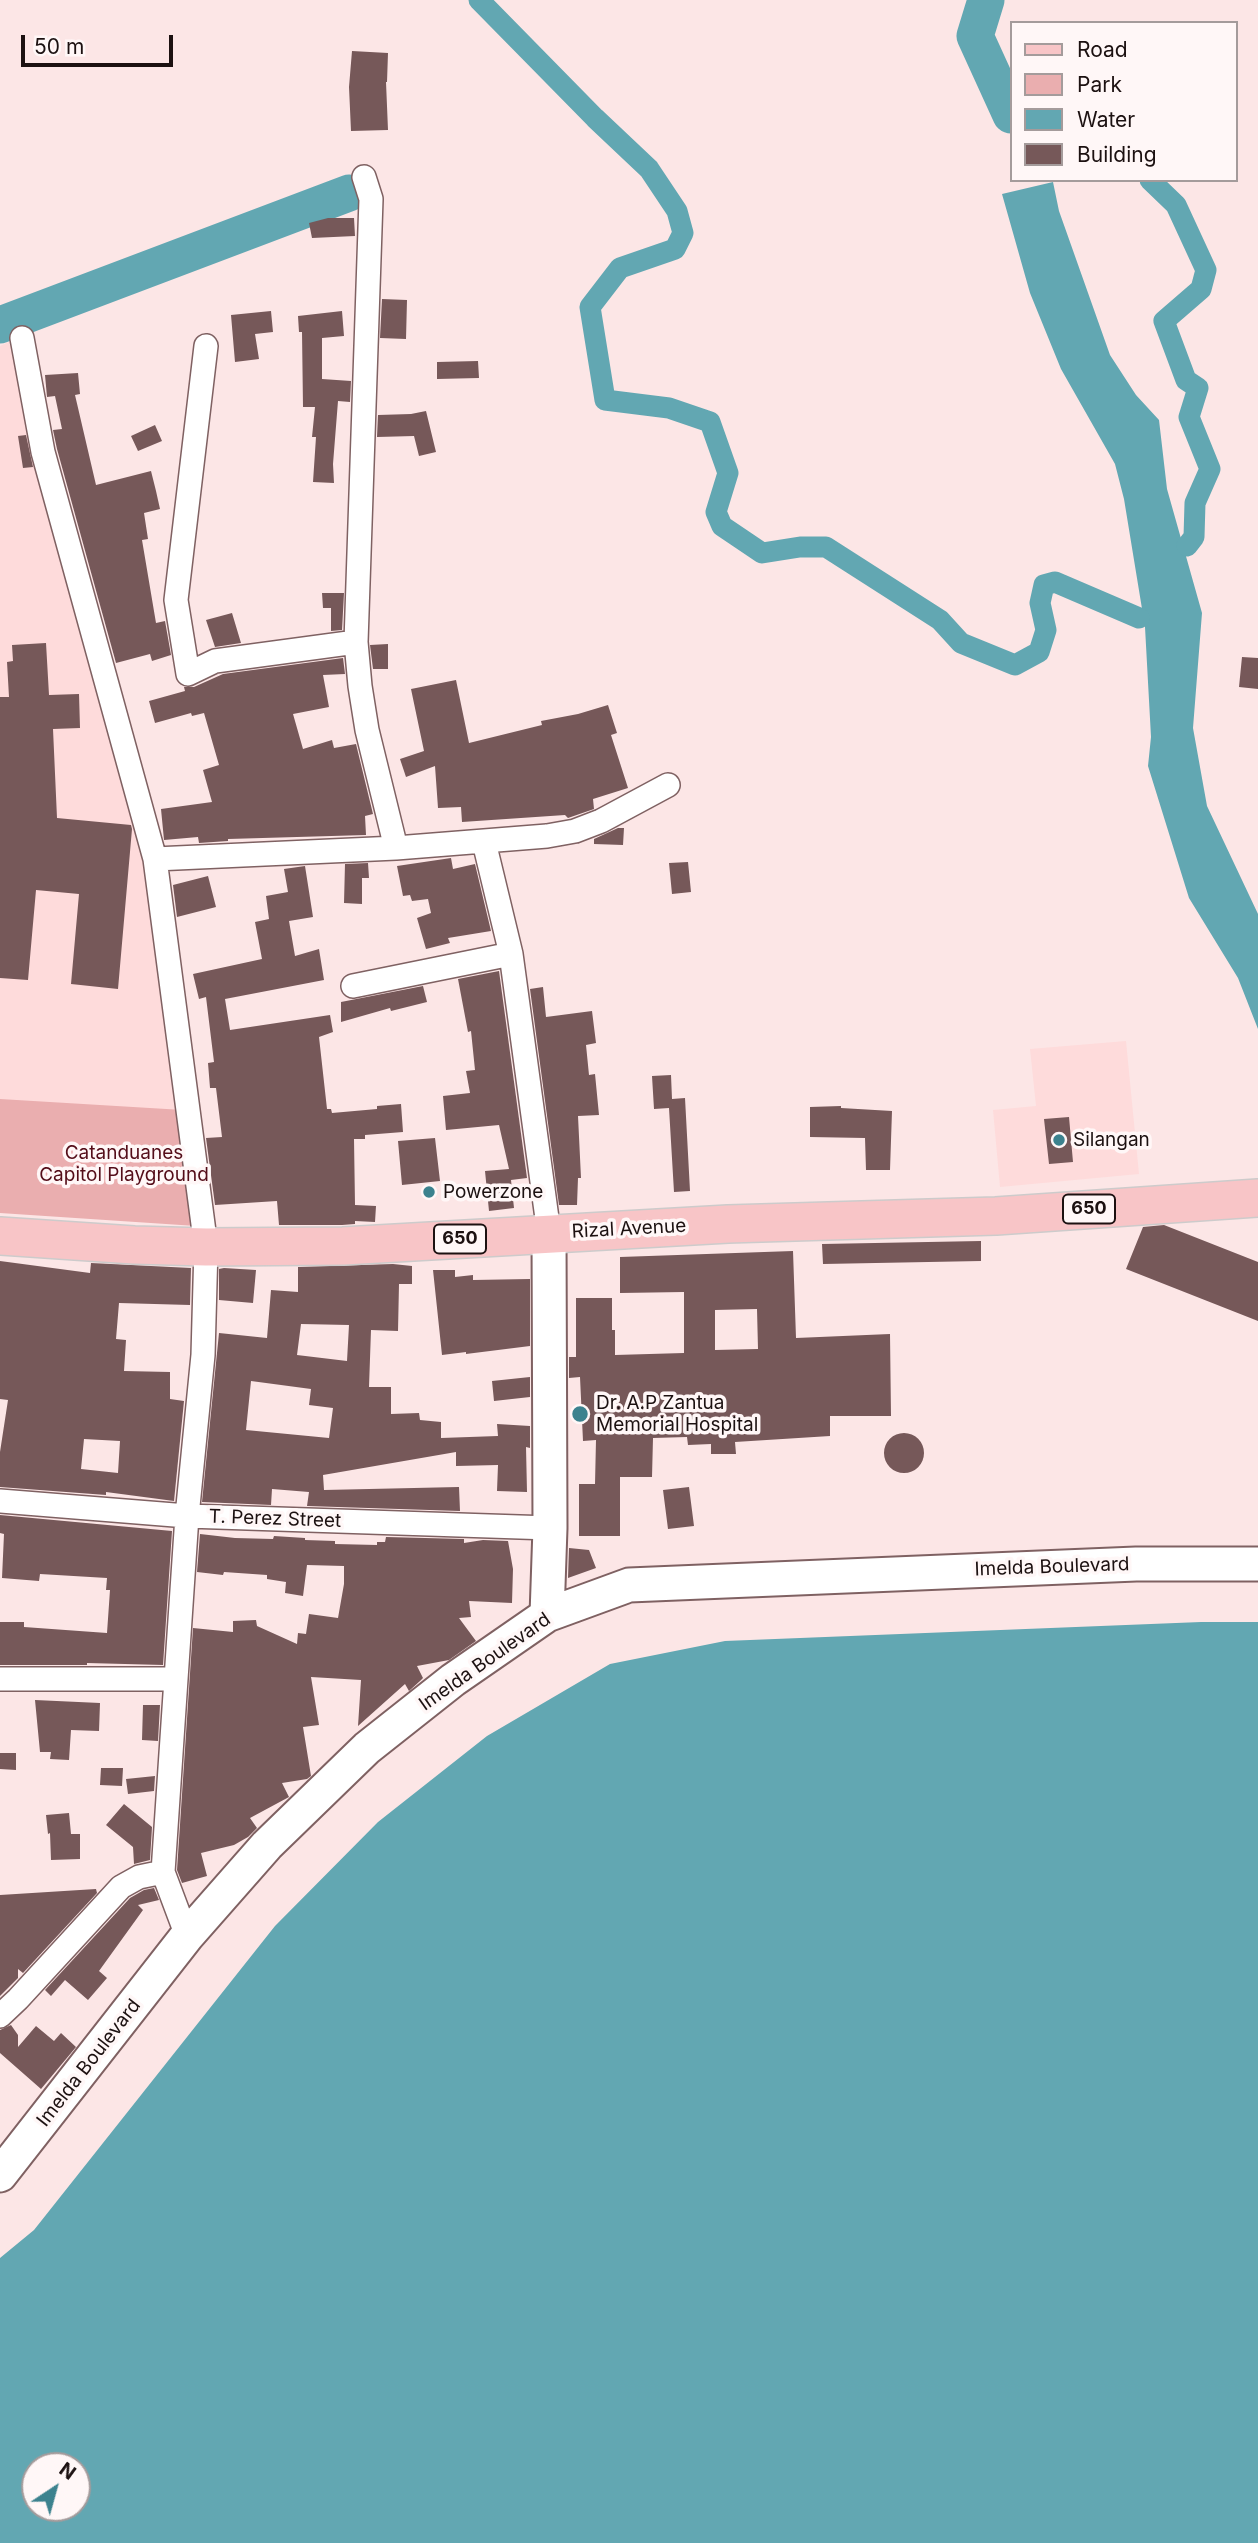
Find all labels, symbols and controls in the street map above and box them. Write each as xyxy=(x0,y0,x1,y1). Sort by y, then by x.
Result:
scale bar xyxy=(24,21,177,65)
legend xyxy=(1010,21,1237,182)
text: 50 m xyxy=(34,34,84,59)
text: Road xyxy=(1077,37,1128,62)
text: Park xyxy=(1077,72,1122,97)
text: Water xyxy=(1077,107,1135,132)
text: Building xyxy=(1077,142,1157,167)
place label: Silangan xyxy=(1073,1129,1150,1151)
marker: Silangan xyxy=(1051,1132,1067,1148)
park label: Catanduanes Capitol Playground xyxy=(39,1142,209,1186)
place label: Powerzone xyxy=(443,1181,543,1203)
marker: Powerzone xyxy=(421,1184,437,1200)
road number: 650 xyxy=(1063,1194,1115,1224)
street label: Rizal Avenue xyxy=(571,1215,687,1243)
road number: 650 xyxy=(434,1224,486,1254)
place label: Dr. A.P Zantua Memorial Hospital xyxy=(596,1392,758,1436)
marker: Dr. A.P Zantua Memorial Hospital xyxy=(570,1404,590,1424)
street label: T. Perez Street xyxy=(208,1505,342,1533)
street label: Imelda Boulevard xyxy=(974,1553,1130,1581)
street label: Imelda Boulevard xyxy=(415,1608,555,1716)
street label: Imelda Boulevard xyxy=(32,1995,146,2131)
north arrow xyxy=(21,2452,91,2522)
text: N xyxy=(55,2458,80,2485)

